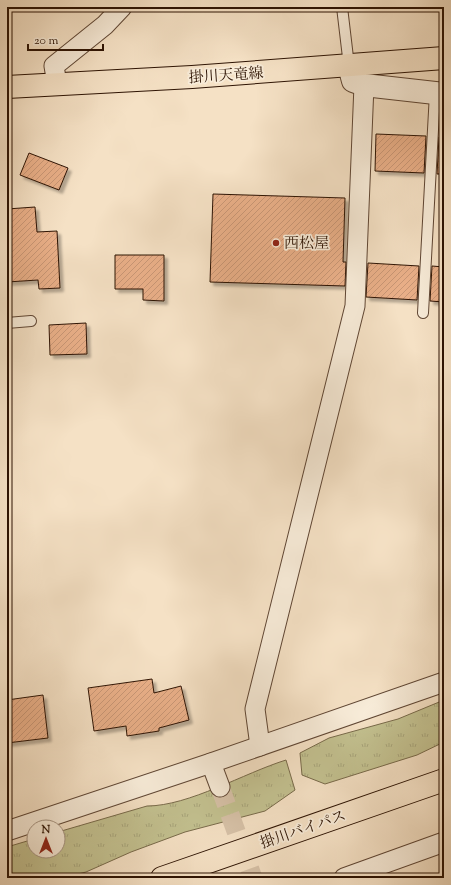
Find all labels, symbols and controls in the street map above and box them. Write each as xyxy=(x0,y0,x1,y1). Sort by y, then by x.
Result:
scale bar xyxy=(28,26,103,52)
text: 20 m xyxy=(34,32,59,50)
street label: 掛川天竜線 xyxy=(188,63,264,90)
place label: 西松屋 xyxy=(284,234,329,255)
marker: 西松屋 xyxy=(271,238,281,248)
street label: 掛川バイパス xyxy=(258,806,349,855)
north arrow xyxy=(26,819,66,859)
text: N xyxy=(41,822,51,838)

